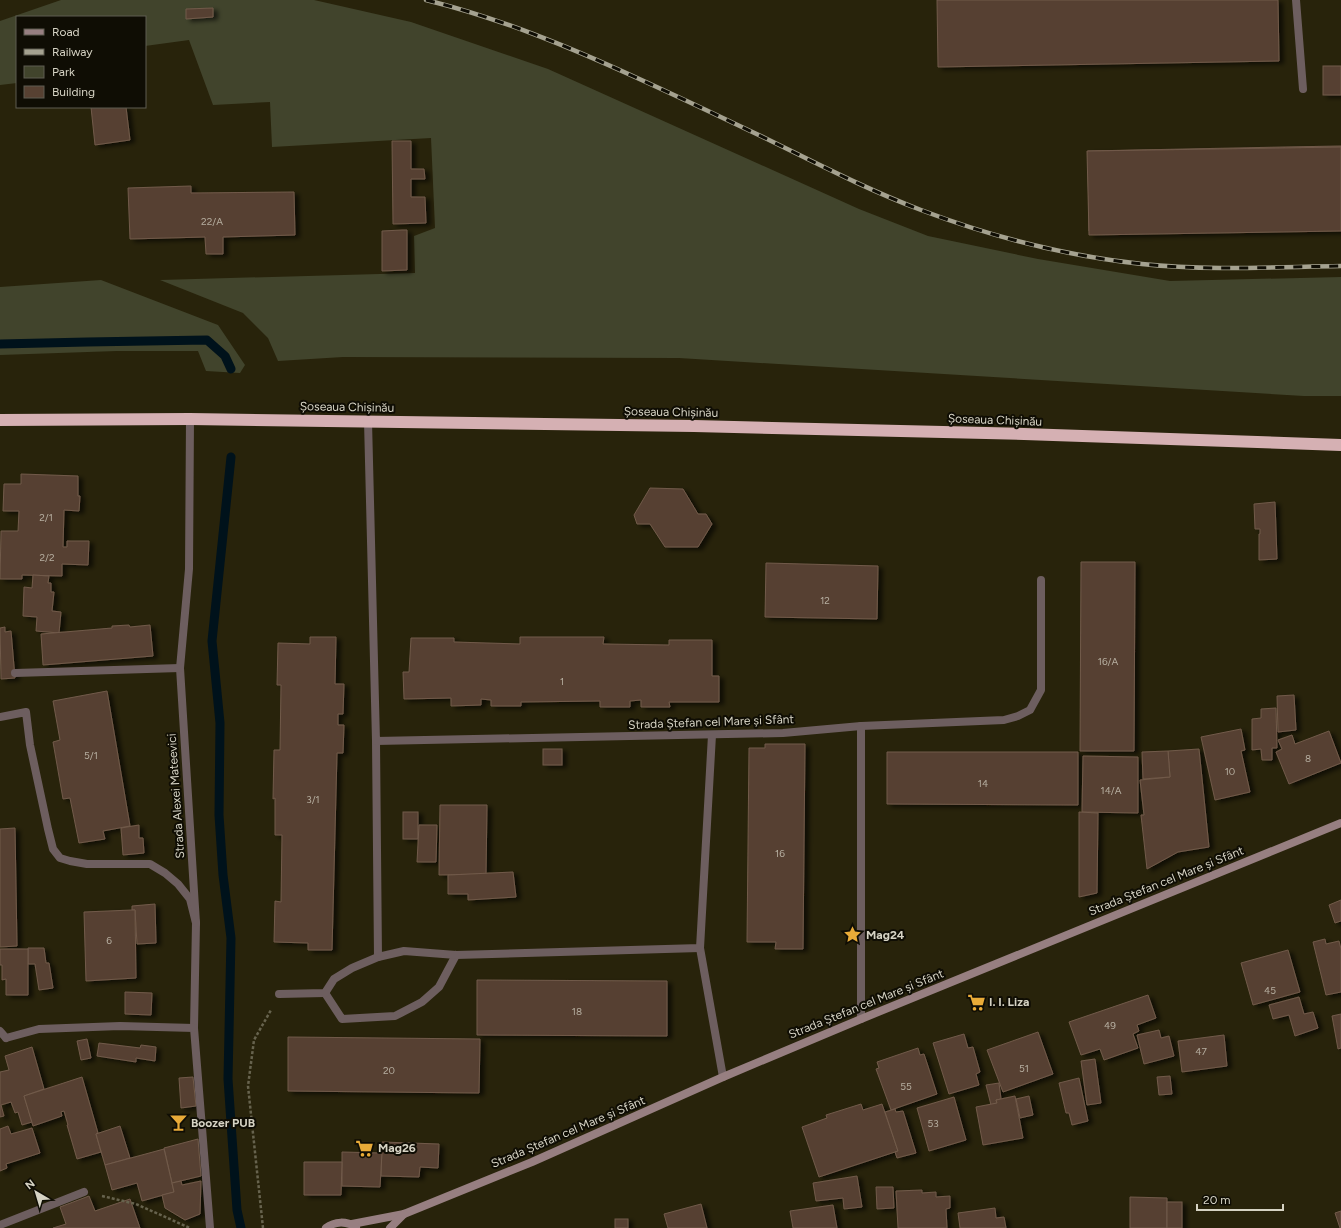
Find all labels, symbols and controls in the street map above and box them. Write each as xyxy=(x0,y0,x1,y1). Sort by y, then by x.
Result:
legend xyxy=(16,16,146,108)
text: Road xyxy=(52,25,80,39)
text: Railway xyxy=(52,45,93,59)
text: Park xyxy=(52,65,75,79)
text: Building xyxy=(52,85,95,99)
house number: 22/A xyxy=(201,215,223,228)
street label: Șoseaua Chișinău xyxy=(300,399,394,415)
street label: Șoseaua Chișinău xyxy=(624,404,718,420)
street label: Șoseaua Chișinău xyxy=(948,411,1042,429)
house number: 2/1 xyxy=(39,511,53,524)
house number: 2/2 xyxy=(39,551,55,564)
house number: 12 xyxy=(820,594,830,607)
house number: 16/A xyxy=(1098,655,1118,668)
house number: 1 xyxy=(560,675,564,688)
street label: Strada Ștefan cel Mare și Sfânt xyxy=(628,712,795,732)
street label: Strada Alexei Mateevici xyxy=(165,733,187,859)
house number: 5/1 xyxy=(84,749,98,762)
house number: 8 xyxy=(1305,752,1311,765)
house number: 10 xyxy=(1225,765,1235,778)
house number: 14 xyxy=(978,777,988,790)
house number: 14/A xyxy=(1101,784,1122,797)
house number: 3/1 xyxy=(306,793,320,806)
street label: Strada Ștefan cel Mare și Sfânt xyxy=(1087,843,1246,919)
house number: 16 xyxy=(775,847,785,860)
place icon: Mag24 xyxy=(843,925,863,945)
place label: Mag24 xyxy=(866,928,905,942)
house number: 6 xyxy=(106,934,112,947)
street label: Strada Ștefan cel Mare și Sfânt xyxy=(787,966,946,1042)
house number: 45 xyxy=(1264,984,1276,997)
supermarket icon: I. I. Liza xyxy=(966,992,986,1012)
place label: I. I. Liza xyxy=(989,995,1029,1009)
house number: 18 xyxy=(572,1005,582,1018)
house number: 49 xyxy=(1104,1019,1116,1032)
house number: 47 xyxy=(1195,1045,1207,1058)
house number: 51 xyxy=(1019,1062,1029,1075)
house number: 20 xyxy=(383,1064,395,1077)
house number: 55 xyxy=(900,1080,912,1093)
street label: Strada Ștefan cel Mare și Sfânt xyxy=(489,1093,647,1171)
bar icon: Boozer PUB xyxy=(168,1113,188,1133)
place label: Boozer PUB xyxy=(191,1116,255,1130)
house number: 53 xyxy=(927,1117,939,1130)
supermarket icon: Mag26 xyxy=(355,1138,375,1158)
place label: Mag26 xyxy=(378,1141,416,1155)
north arrow xyxy=(16,1172,56,1212)
text: N xyxy=(23,1177,38,1192)
scale bar xyxy=(1197,1186,1283,1212)
text: 20 m xyxy=(1203,1193,1231,1207)

